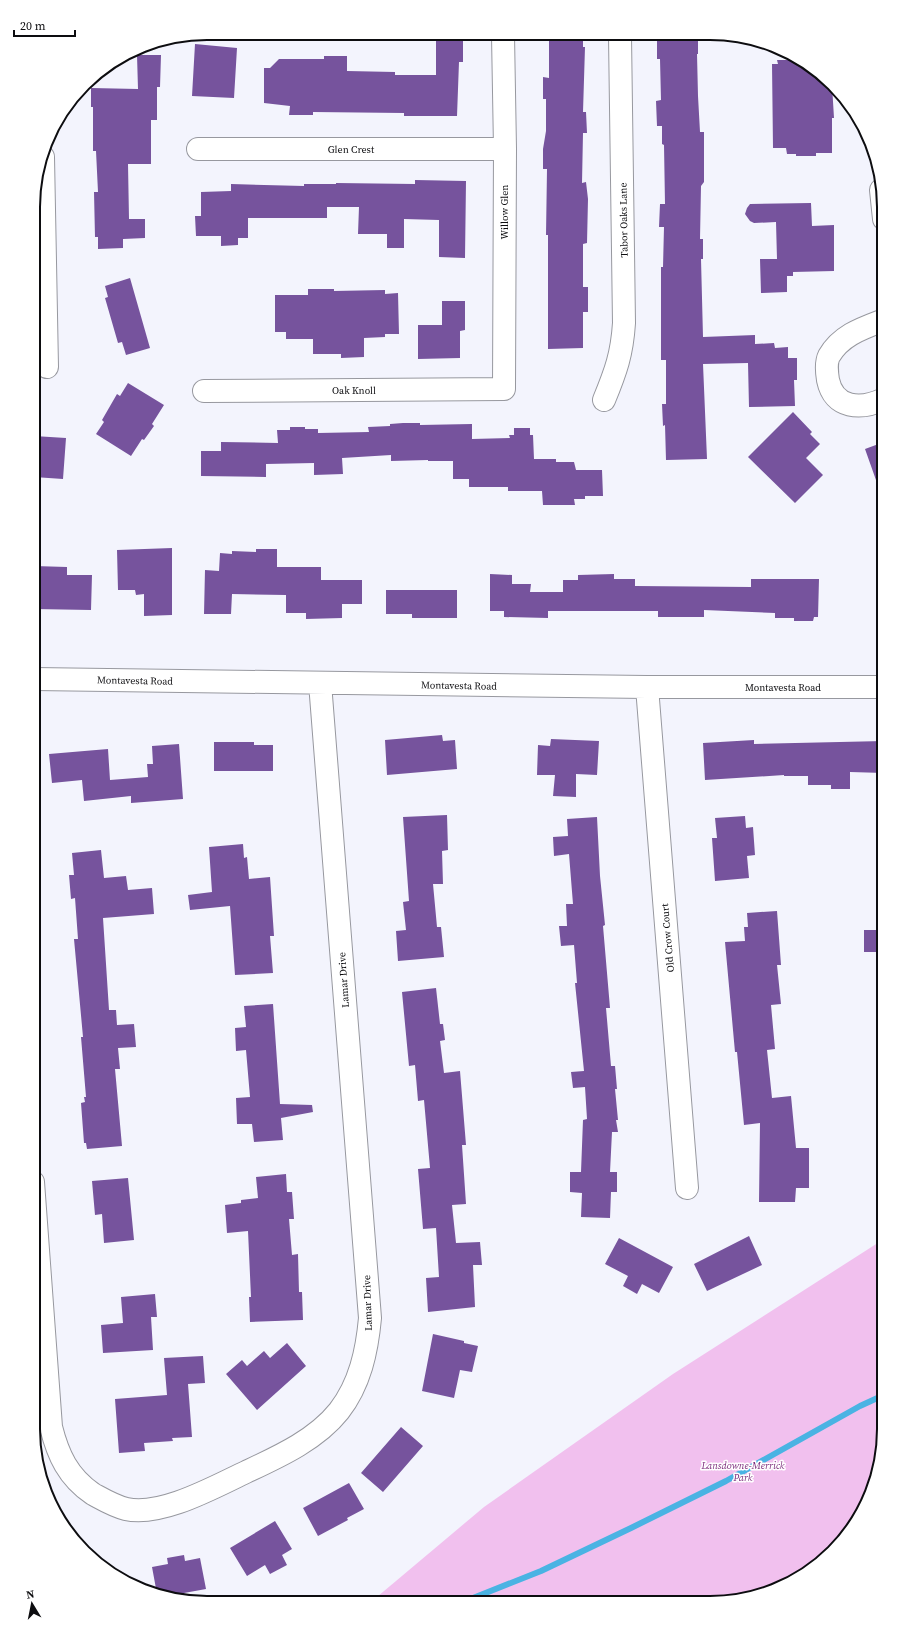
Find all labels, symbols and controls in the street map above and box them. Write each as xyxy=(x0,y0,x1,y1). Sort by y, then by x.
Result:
scale bar xyxy=(14,12,75,38)
text: 20 m xyxy=(20,18,46,34)
street label: Glen Crest xyxy=(328,143,375,156)
street label: Tabor Oaks Lane xyxy=(616,182,631,258)
street label: Willow Glen xyxy=(498,185,511,239)
street label: Oak Knoll xyxy=(332,384,376,397)
street label: Montavesta Road xyxy=(97,673,173,688)
street label: Montavesta Road xyxy=(421,678,497,693)
street label: Montavesta Road xyxy=(745,681,821,694)
street label: Old Crow Court xyxy=(658,902,677,973)
street label: Lamar Drive xyxy=(335,952,352,1008)
street label: Lamar Drive xyxy=(360,1275,375,1331)
park label: Lansdowne-Merrick Park xyxy=(700,1459,785,1484)
north arrow xyxy=(12,1584,52,1624)
text: N xyxy=(25,1587,36,1603)

